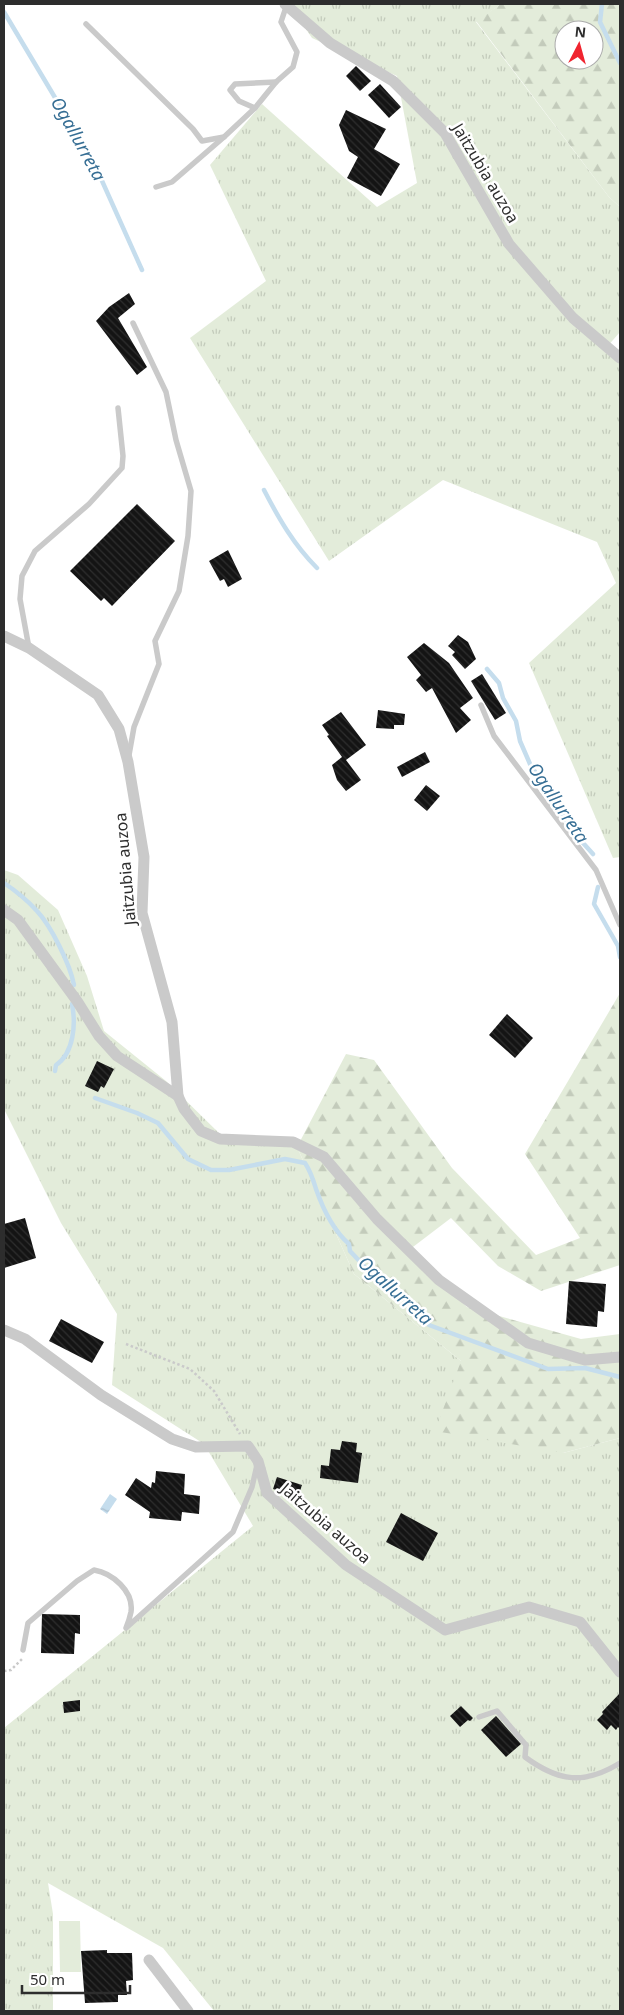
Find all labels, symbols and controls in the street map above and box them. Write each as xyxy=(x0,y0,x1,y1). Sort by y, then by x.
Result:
north arrow xyxy=(554,20,604,70)
text: N xyxy=(574,22,587,42)
water label: Ogallurreta xyxy=(46,92,112,185)
street label: Jaitzubia auzoa xyxy=(446,117,524,227)
water label: Ogallurreta xyxy=(523,757,595,847)
street label: Jaitzubia auzoa xyxy=(109,812,141,928)
water label: Ogallurreta xyxy=(353,1250,438,1330)
street label: Jaitzubia auzoa xyxy=(275,1476,376,1568)
scale bar xyxy=(22,1962,130,1994)
text: 50 m xyxy=(30,1969,65,1989)

